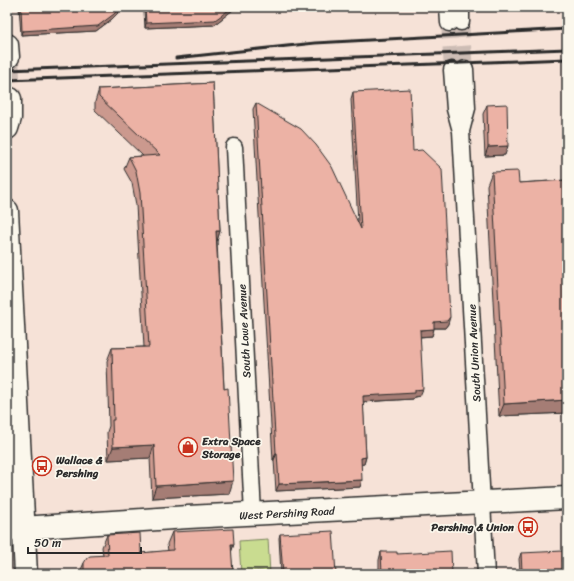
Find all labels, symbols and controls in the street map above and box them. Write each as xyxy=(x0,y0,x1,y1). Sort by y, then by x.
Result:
street label: South Lowe Avenue xyxy=(233,283,256,378)
street label: South Union Avenue xyxy=(462,303,487,402)
place label: Extra Space Storage xyxy=(201,432,261,464)
shop icon: Extra Space Storage xyxy=(177,436,199,458)
place label: Wallace & Pershing xyxy=(56,451,102,483)
bus stop icon: Wallace & Pershing xyxy=(31,455,53,477)
street label: West Pershing Road xyxy=(239,501,336,525)
bus stop icon: Pershing & Union xyxy=(517,516,539,538)
place label: Pershing & Union xyxy=(431,518,514,537)
scale bar xyxy=(28,529,141,555)
text: 50 m xyxy=(34,532,61,554)

